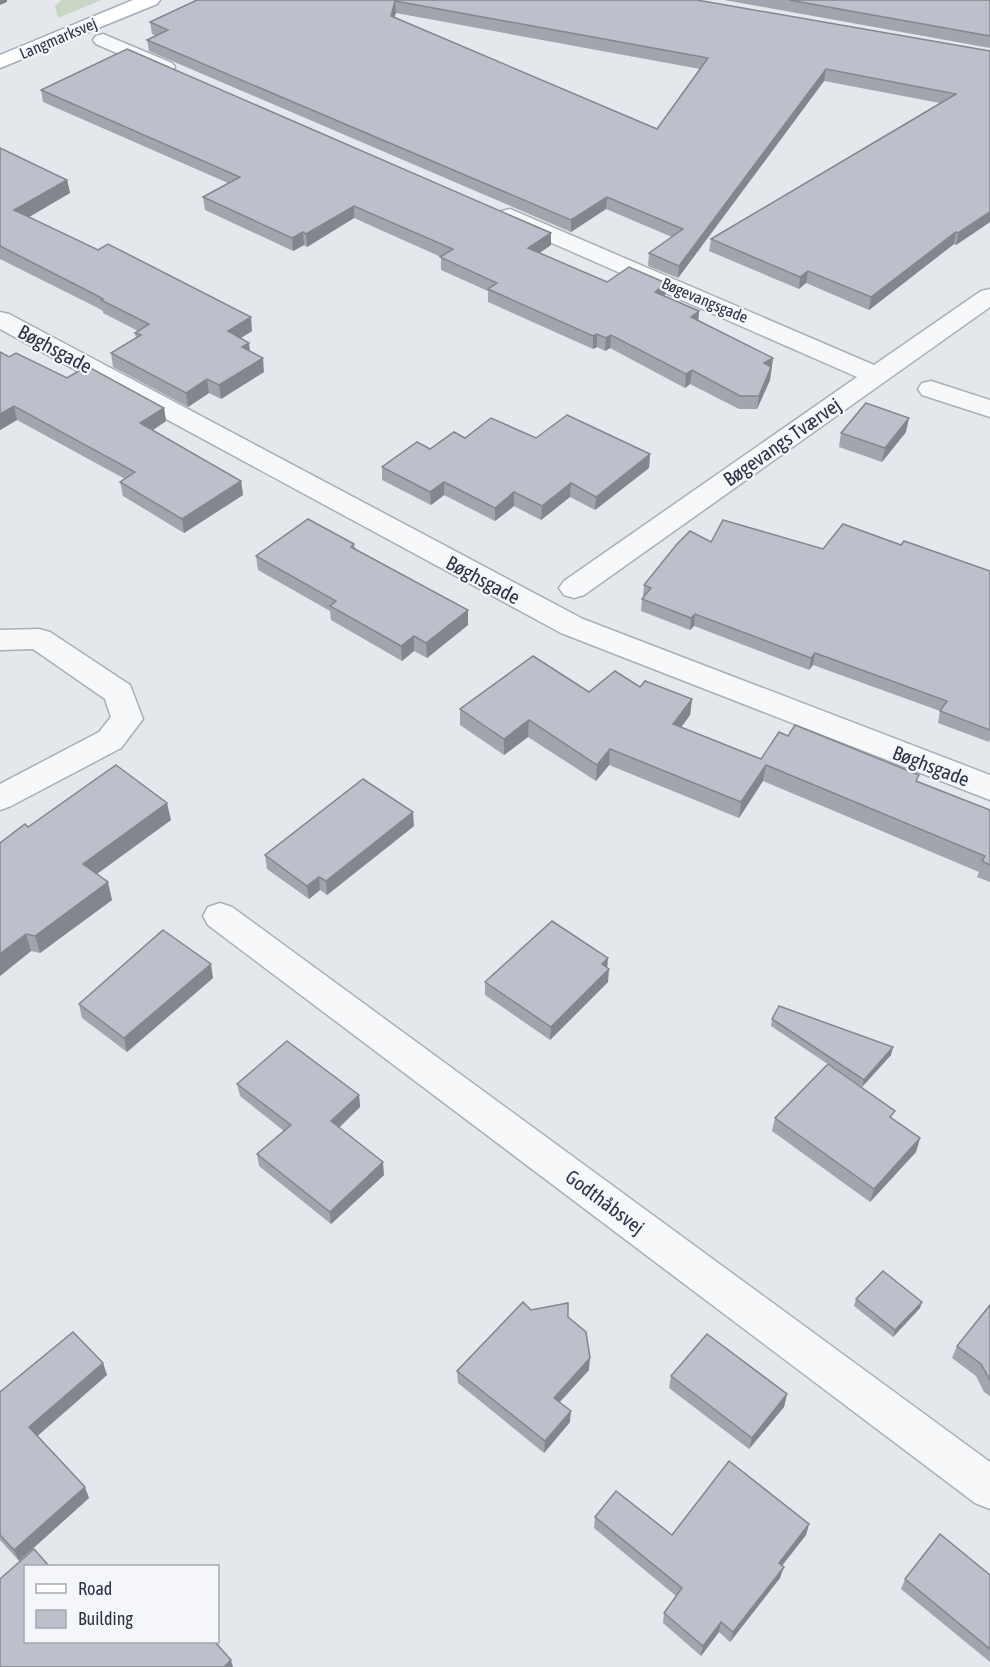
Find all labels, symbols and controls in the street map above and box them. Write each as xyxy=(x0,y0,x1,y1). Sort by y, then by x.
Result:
street label: Langmarksvej xyxy=(17,14,100,63)
street label: Bøgevangsgade xyxy=(659,274,751,327)
street label: Bøghsgade xyxy=(14,320,96,378)
street label: Bøgevangs Tværvej xyxy=(719,393,845,491)
street label: Bøghsgade xyxy=(442,551,524,609)
street label: Bøghsgade xyxy=(890,740,973,791)
street label: Godthåbsvej xyxy=(561,1165,649,1239)
legend xyxy=(24,1565,219,1643)
text: Road xyxy=(78,1578,112,1599)
text: Building xyxy=(78,1608,133,1629)

